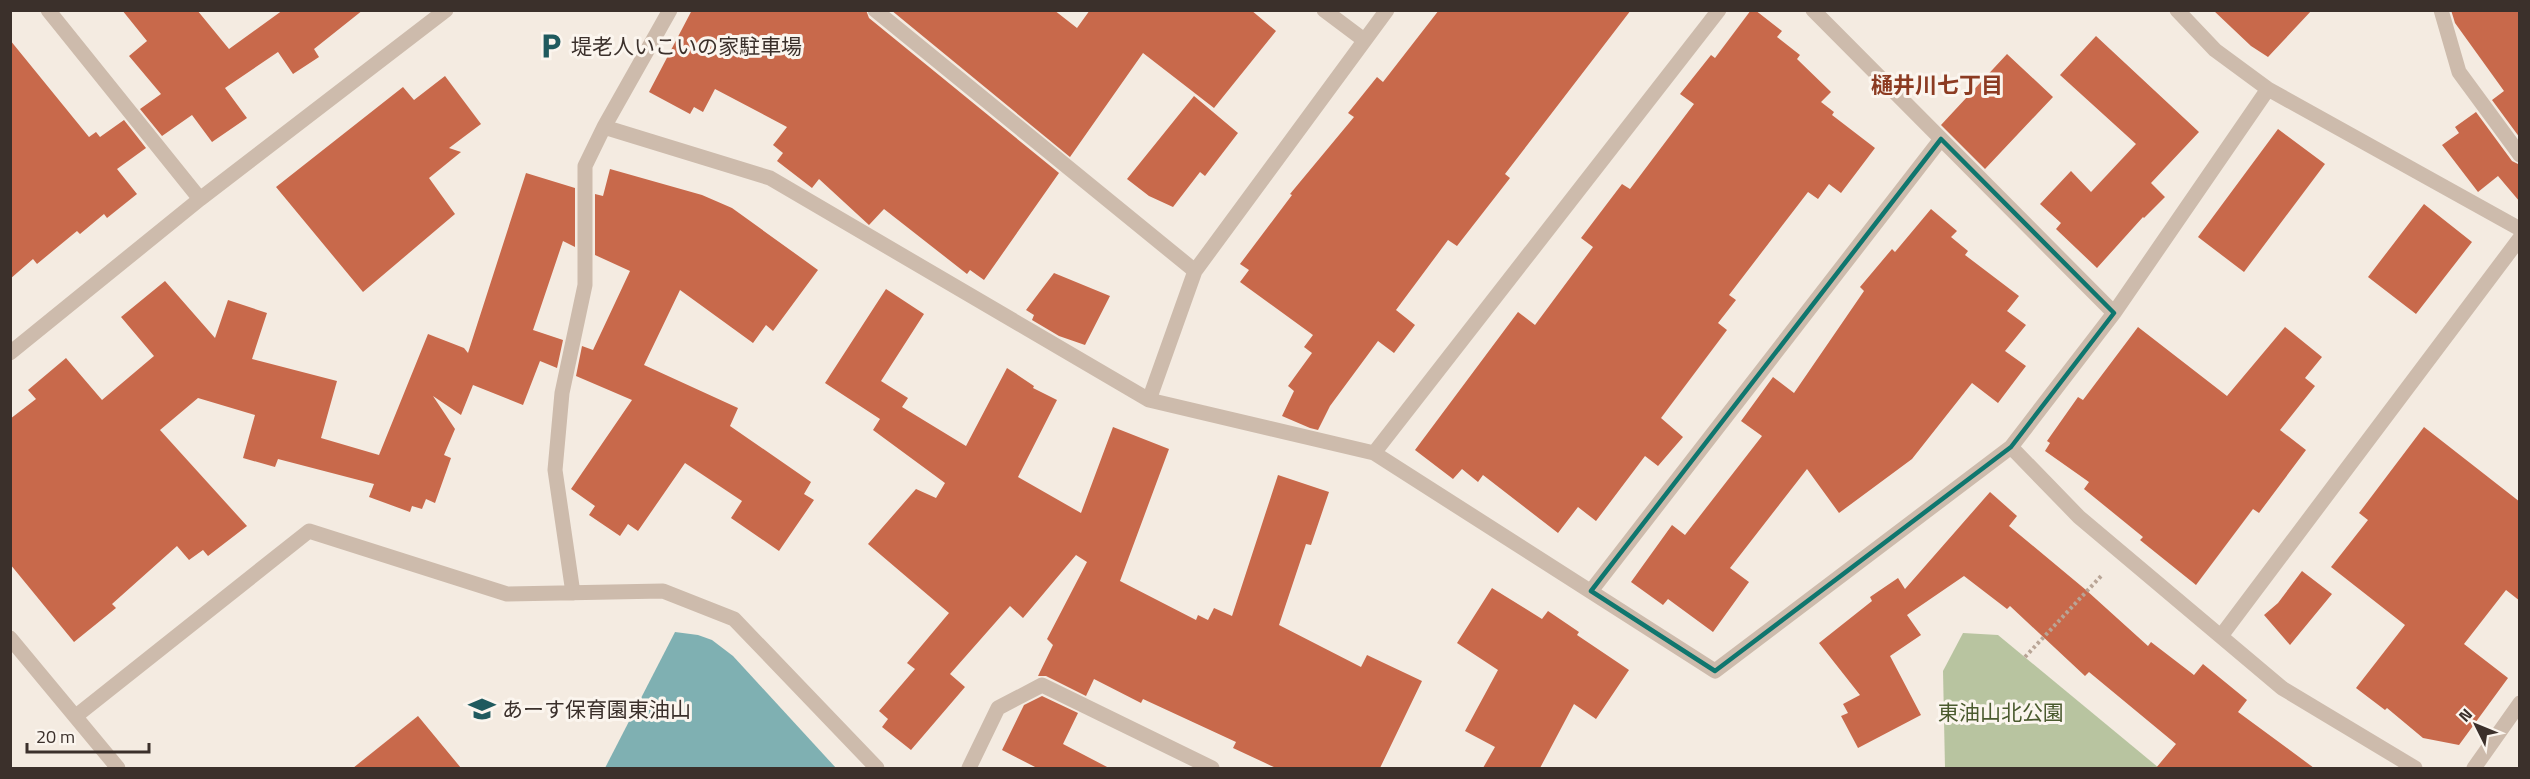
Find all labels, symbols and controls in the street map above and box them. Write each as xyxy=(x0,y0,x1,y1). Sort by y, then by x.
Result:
place label: 堤老人いこいの家駐車場 xyxy=(571,30,802,62)
parking icon: 堤老人いこいの家駐車場 xyxy=(536,31,566,61)
district label: 樋井川七丁目 xyxy=(1871,68,2003,102)
place label: あーす保育園東油山 xyxy=(502,693,691,725)
school or university icon: あーす保育園東油山 xyxy=(467,694,497,724)
north arrow xyxy=(2446,695,2506,755)
park label: 東油山北公園 xyxy=(1938,696,2064,728)
text: N xyxy=(2452,703,2478,727)
scale bar xyxy=(27,716,148,754)
text: 20 m xyxy=(36,723,75,750)

